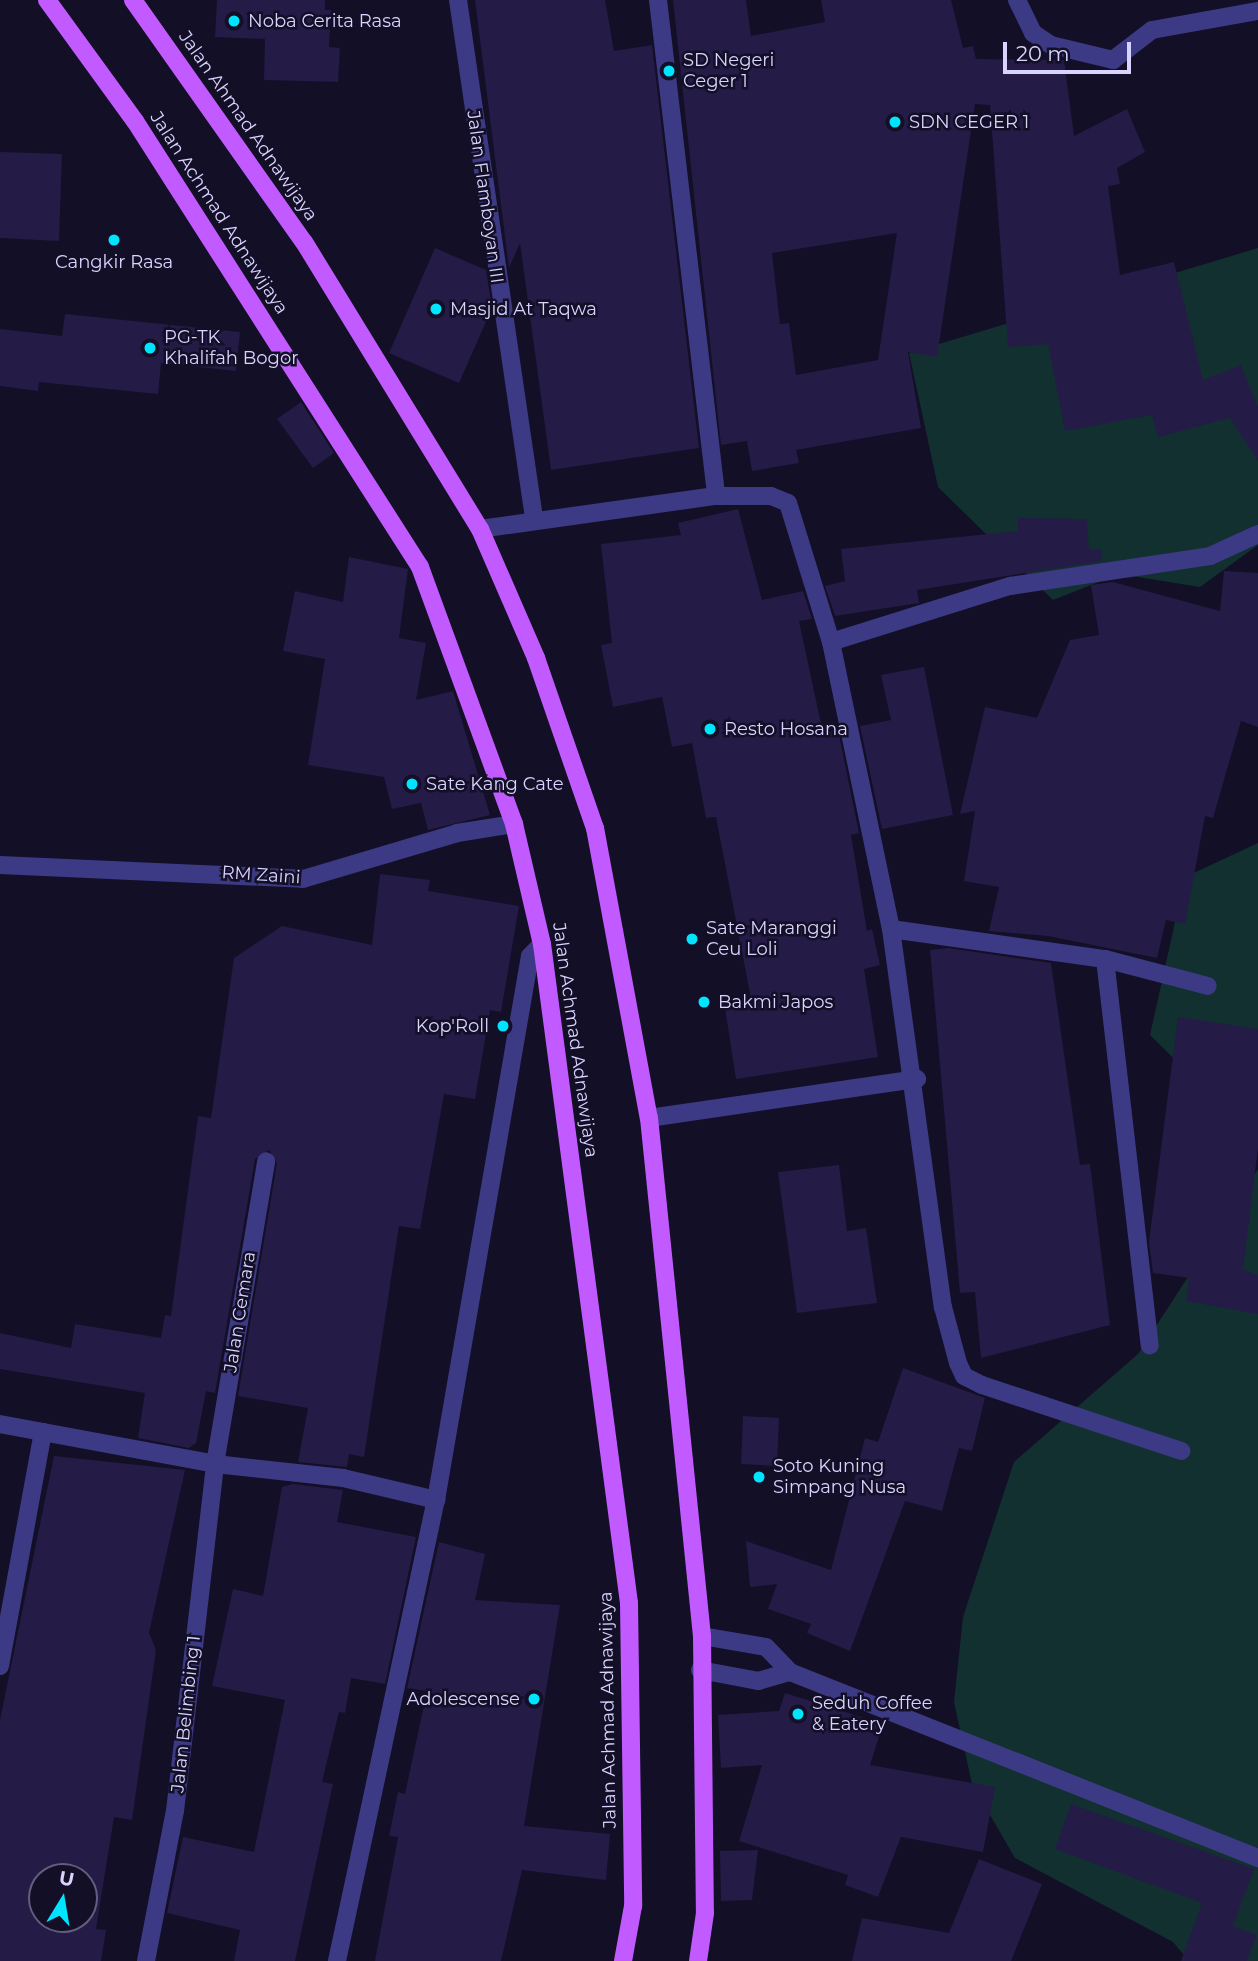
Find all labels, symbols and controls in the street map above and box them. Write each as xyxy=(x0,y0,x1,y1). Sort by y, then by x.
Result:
place label: Noba Cerita Rasa xyxy=(248,10,402,32)
marker: Noba Cerita Rasa xyxy=(226,13,242,29)
street label: Jalan Ahmad Adnawijaya xyxy=(174,27,322,225)
scale bar xyxy=(1006,28,1134,72)
text: 20 m xyxy=(1016,41,1070,66)
place label: SD Negeri Ceger 1 xyxy=(683,50,774,92)
marker: SD Negeri Ceger 1 xyxy=(661,63,677,79)
street label: Jalan Achmad Adnawijaya xyxy=(145,108,293,318)
street label: Jalan Flamboyan III xyxy=(462,109,508,285)
place label: SDN CEGER 1 xyxy=(909,111,1029,133)
marker: SDN CEGER 1 xyxy=(887,114,903,130)
marker: Cangkir Rasa xyxy=(106,232,122,248)
place label: Cangkir Rasa xyxy=(55,251,173,273)
place label: Masjid At Taqwa xyxy=(450,298,597,320)
marker: Masjid At Taqwa xyxy=(428,301,444,317)
place label: PG-TK Khalifah Bogor xyxy=(164,327,298,370)
marker: PG-TK Khalifah Bogor xyxy=(142,340,158,356)
place label: Resto Hosana xyxy=(724,718,848,740)
marker: Resto Hosana xyxy=(702,721,718,737)
place label: Sate Kang Cate xyxy=(426,773,564,795)
marker: Sate Kang Cate xyxy=(404,776,420,792)
street label: RM Zaini xyxy=(221,861,301,889)
place label: Sate Maranggi Ceu Loli xyxy=(706,918,837,960)
street label: Jalan Achmad Adnawijaya xyxy=(548,921,602,1159)
marker: Sate Maranggi Ceu Loli xyxy=(684,931,700,947)
place label: Bakmi Japos xyxy=(718,991,833,1013)
marker: Bakmi Japos xyxy=(696,994,712,1010)
place label: Kop'Roll xyxy=(416,1015,489,1037)
marker: Kop'Roll xyxy=(495,1018,511,1034)
street label: Jalan Cemara xyxy=(220,1250,260,1374)
place label: Soto Kuning Simpang Nusa xyxy=(773,1456,906,1498)
marker: Soto Kuning Simpang Nusa xyxy=(751,1469,767,1485)
street label: Jalan Achmad Adnawijaya xyxy=(595,1591,621,1829)
street label: Jalan Belimbing 1 xyxy=(167,1634,205,1794)
place label: Adolescense xyxy=(407,1688,520,1710)
marker: Adolescense xyxy=(526,1691,542,1707)
place label: Seduh Coffee & Eatery xyxy=(812,1693,933,1736)
marker: Seduh Coffee & Eatery xyxy=(790,1706,806,1722)
north arrow xyxy=(28,1863,98,1933)
text: U xyxy=(57,1866,76,1892)

